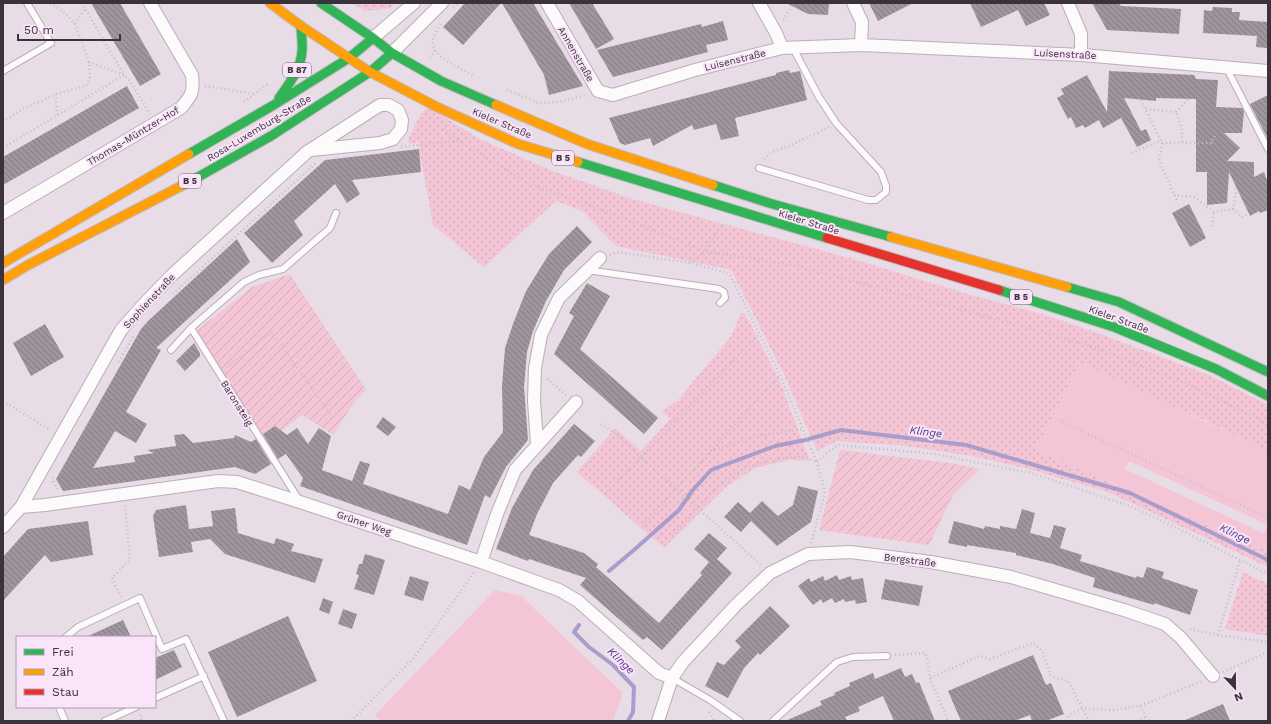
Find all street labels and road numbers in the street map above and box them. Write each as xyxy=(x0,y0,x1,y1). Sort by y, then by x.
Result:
street label: Annenstraße xyxy=(556,24,596,84)
street label: Luisenstraße xyxy=(703,47,767,73)
street label: Luisenstraße xyxy=(1033,47,1097,61)
road number: B 87 xyxy=(283,63,311,77)
street label: Rosa-Luxemburg-Straße xyxy=(205,92,313,163)
street label: Thomas-Müntzer-Hof xyxy=(85,104,181,168)
street label: Kieler Straße xyxy=(471,106,533,141)
road number: B 5 xyxy=(552,151,574,165)
road number: B 5 xyxy=(179,174,201,188)
street label: Kieler Straße xyxy=(777,207,841,237)
street label: Sophienstraße xyxy=(121,271,177,331)
road number: B 5 xyxy=(1010,290,1032,304)
street label: Kieler Straße xyxy=(1087,303,1151,335)
street label: Baronsteig xyxy=(219,378,256,428)
street label: Grüner Weg xyxy=(335,509,393,538)
street label: Bergstraße xyxy=(883,551,937,569)

